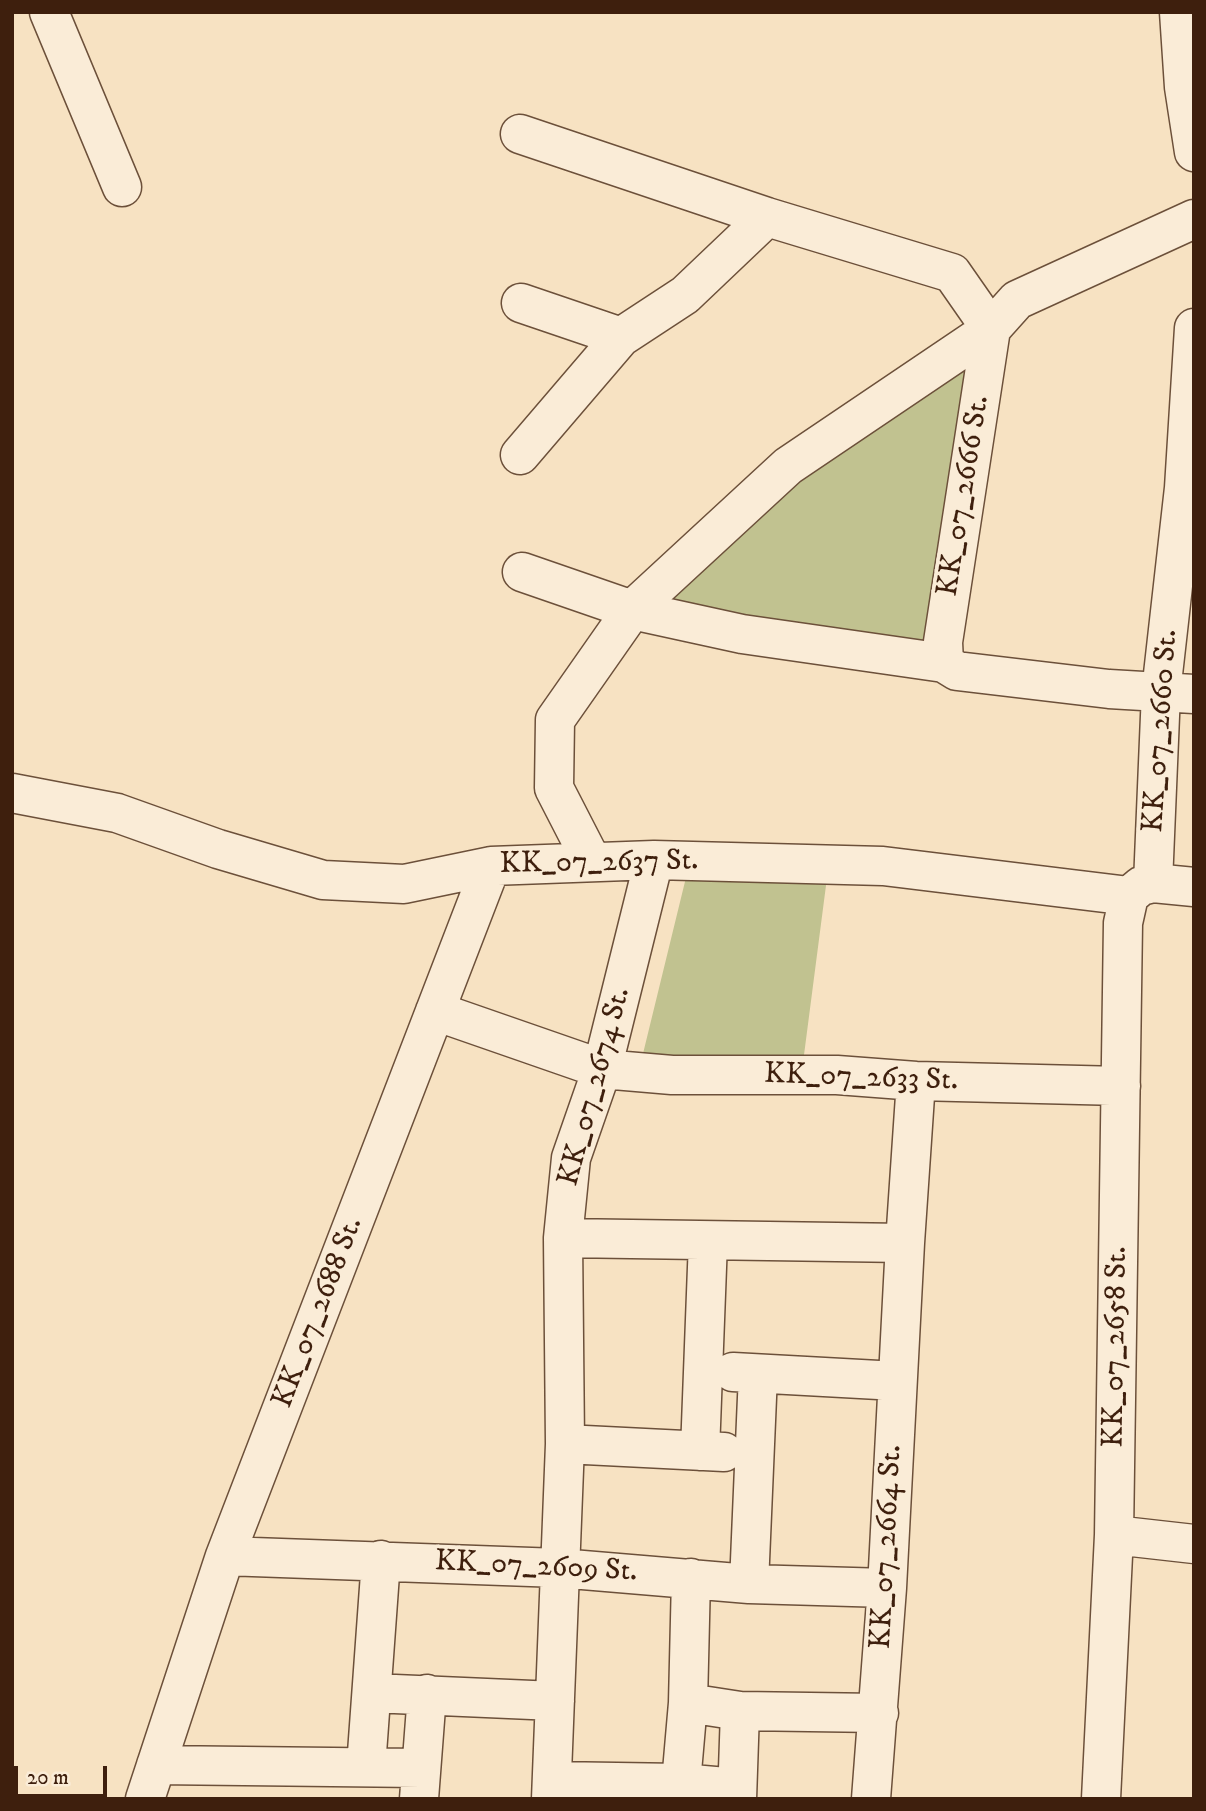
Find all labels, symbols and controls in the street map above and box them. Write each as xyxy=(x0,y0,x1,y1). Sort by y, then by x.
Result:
street label: KK_07_2666 St. xyxy=(931,393,999,599)
street label: KK_07_2660 St. xyxy=(1137,628,1187,834)
street label: KK_07_2637 St. xyxy=(499,844,699,884)
street label: KK_07_2674 St. xyxy=(552,984,640,1190)
street label: KK_07_2633 St. xyxy=(763,1058,959,1100)
street label: KK_07_2688 St. xyxy=(266,1212,372,1414)
street label: KK_07_2658 St. xyxy=(1097,1246,1137,1448)
street label: KK_07_2664 St. xyxy=(865,1444,911,1650)
street label: KK_07_2609 St. xyxy=(434,1545,638,1591)
scale bar xyxy=(18,1752,110,1796)
text: 20 m xyxy=(27,1765,69,1791)

